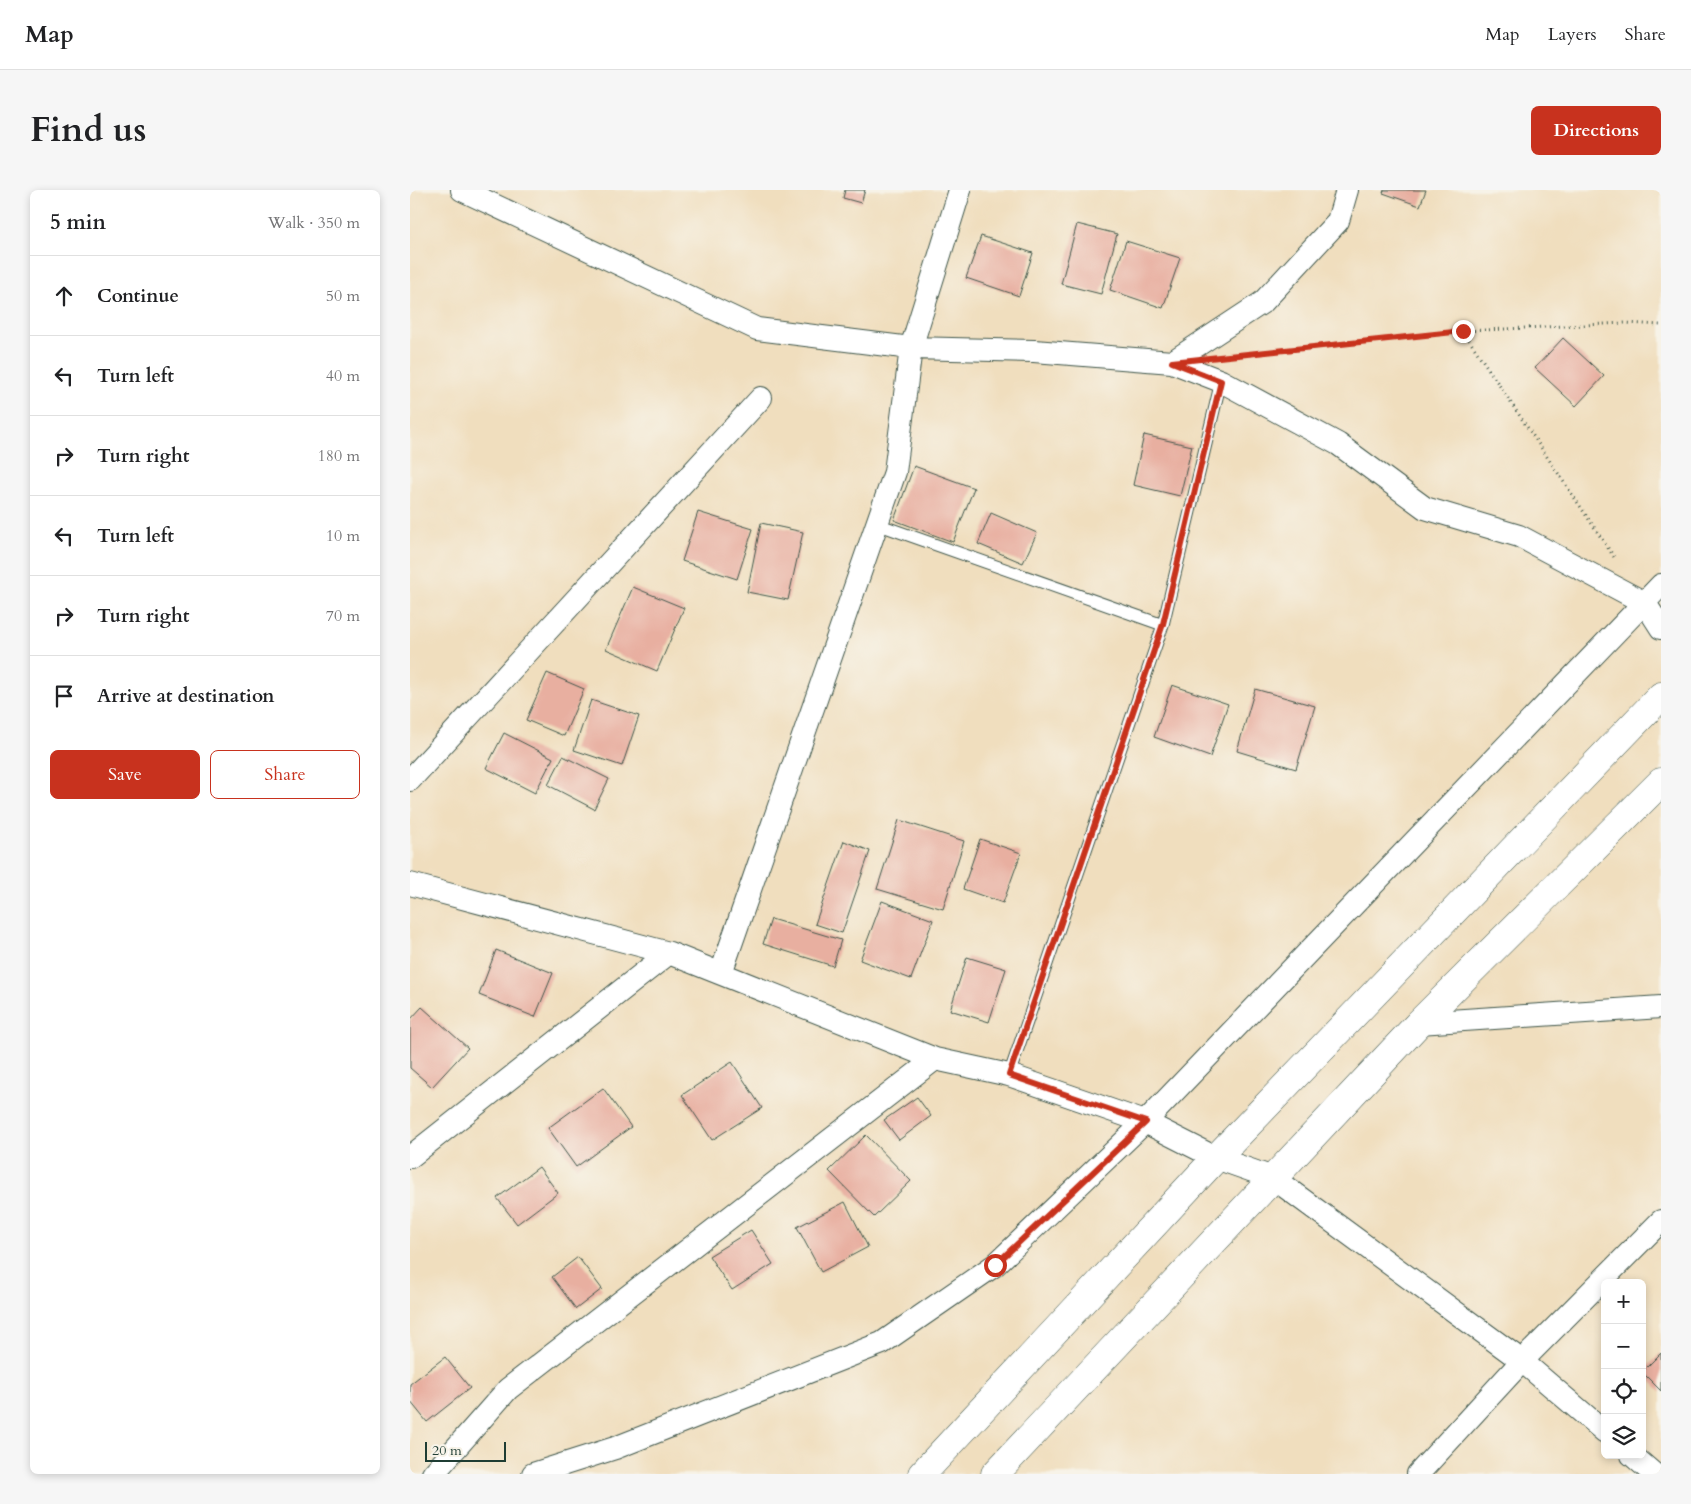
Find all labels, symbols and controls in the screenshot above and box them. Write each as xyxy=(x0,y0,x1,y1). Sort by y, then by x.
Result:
text: Map xyxy=(25,18,74,51)
text: Map xyxy=(1485,22,1520,47)
text: Layers xyxy=(1548,22,1597,47)
text: Share xyxy=(1625,22,1666,47)
text: Find us xyxy=(30,106,146,154)
button: Directions xyxy=(1531,106,1661,155)
text: 5 min xyxy=(50,208,106,237)
text: Walk · 350 m xyxy=(268,212,360,234)
icon: ahead xyxy=(50,282,78,310)
text: Continue xyxy=(97,283,179,309)
text: 50 m xyxy=(326,285,360,307)
route end xyxy=(1452,320,1475,343)
icon: left xyxy=(50,362,78,390)
text: Turn left xyxy=(97,363,174,389)
text: 40 m xyxy=(326,365,360,387)
icon: right xyxy=(50,442,78,470)
text: Turn right xyxy=(97,443,189,469)
text: 180 m xyxy=(318,445,360,467)
icon: left xyxy=(50,522,78,550)
text: Turn left xyxy=(97,523,174,549)
text: 10 m xyxy=(326,525,360,547)
icon: right xyxy=(50,602,78,630)
text: Turn right xyxy=(97,603,189,629)
text: 70 m xyxy=(326,605,360,627)
icon: arrive xyxy=(50,682,78,710)
text: Arrive at destination xyxy=(97,683,274,709)
button: Save xyxy=(50,750,200,799)
button: Share xyxy=(210,750,360,799)
route start xyxy=(984,1254,1007,1277)
map controls xyxy=(1601,1279,1646,1459)
button: + xyxy=(1601,1279,1646,1324)
button: − xyxy=(1601,1324,1646,1369)
button: locate xyxy=(1601,1369,1646,1414)
button: layers xyxy=(1601,1414,1646,1459)
scale bar xyxy=(425,1439,506,1462)
text: 20 m xyxy=(432,1441,462,1460)

